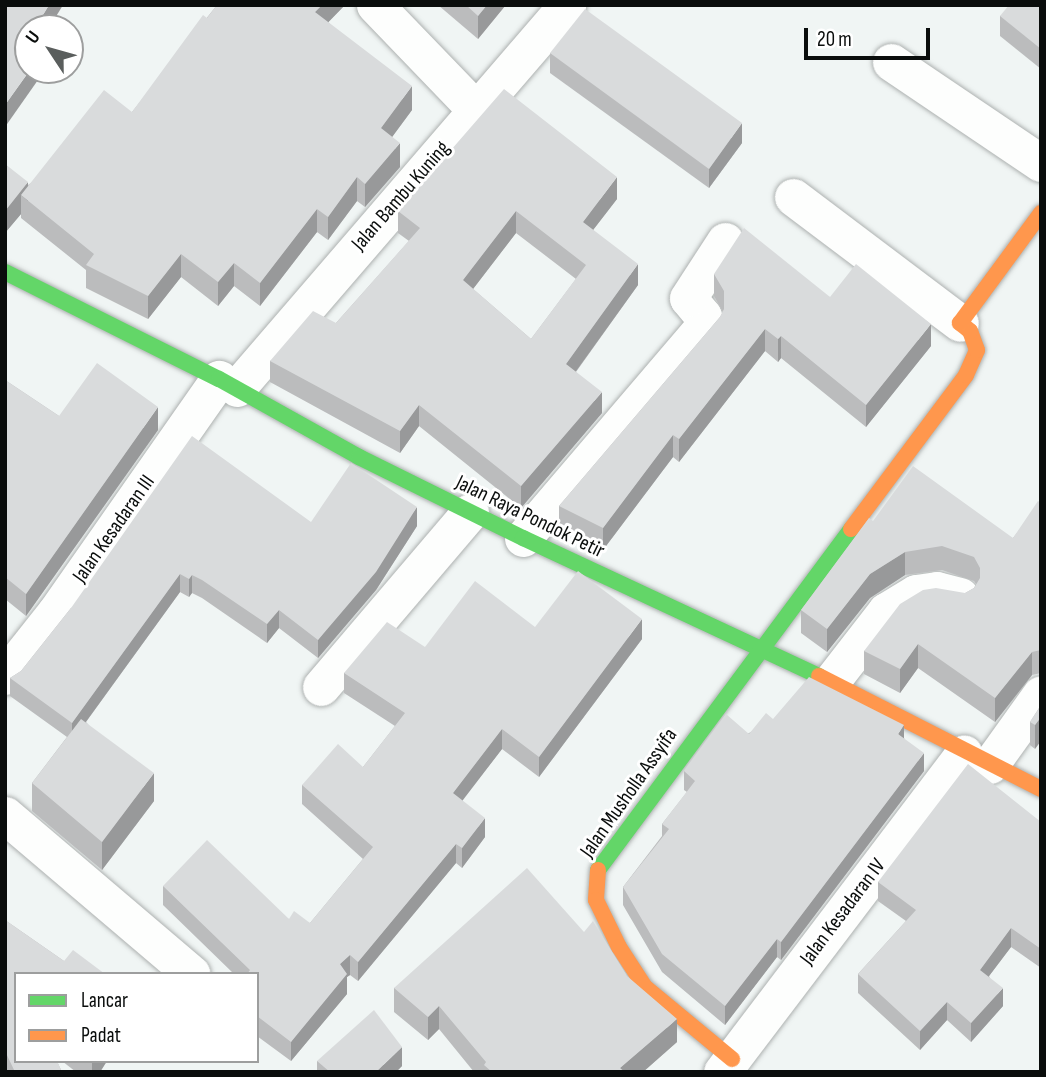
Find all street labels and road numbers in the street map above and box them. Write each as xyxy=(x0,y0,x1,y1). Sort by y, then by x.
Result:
street label: Jalan Bambu Kuning xyxy=(347,136,455,256)
street label: Jalan Kesadaran III xyxy=(68,470,160,588)
street label: Jalan Raya Pondok Petir xyxy=(452,470,608,564)
street label: Jalan Musholla Assyifa xyxy=(575,723,683,863)
street label: Jalan Kesadaran IV xyxy=(795,854,891,970)

